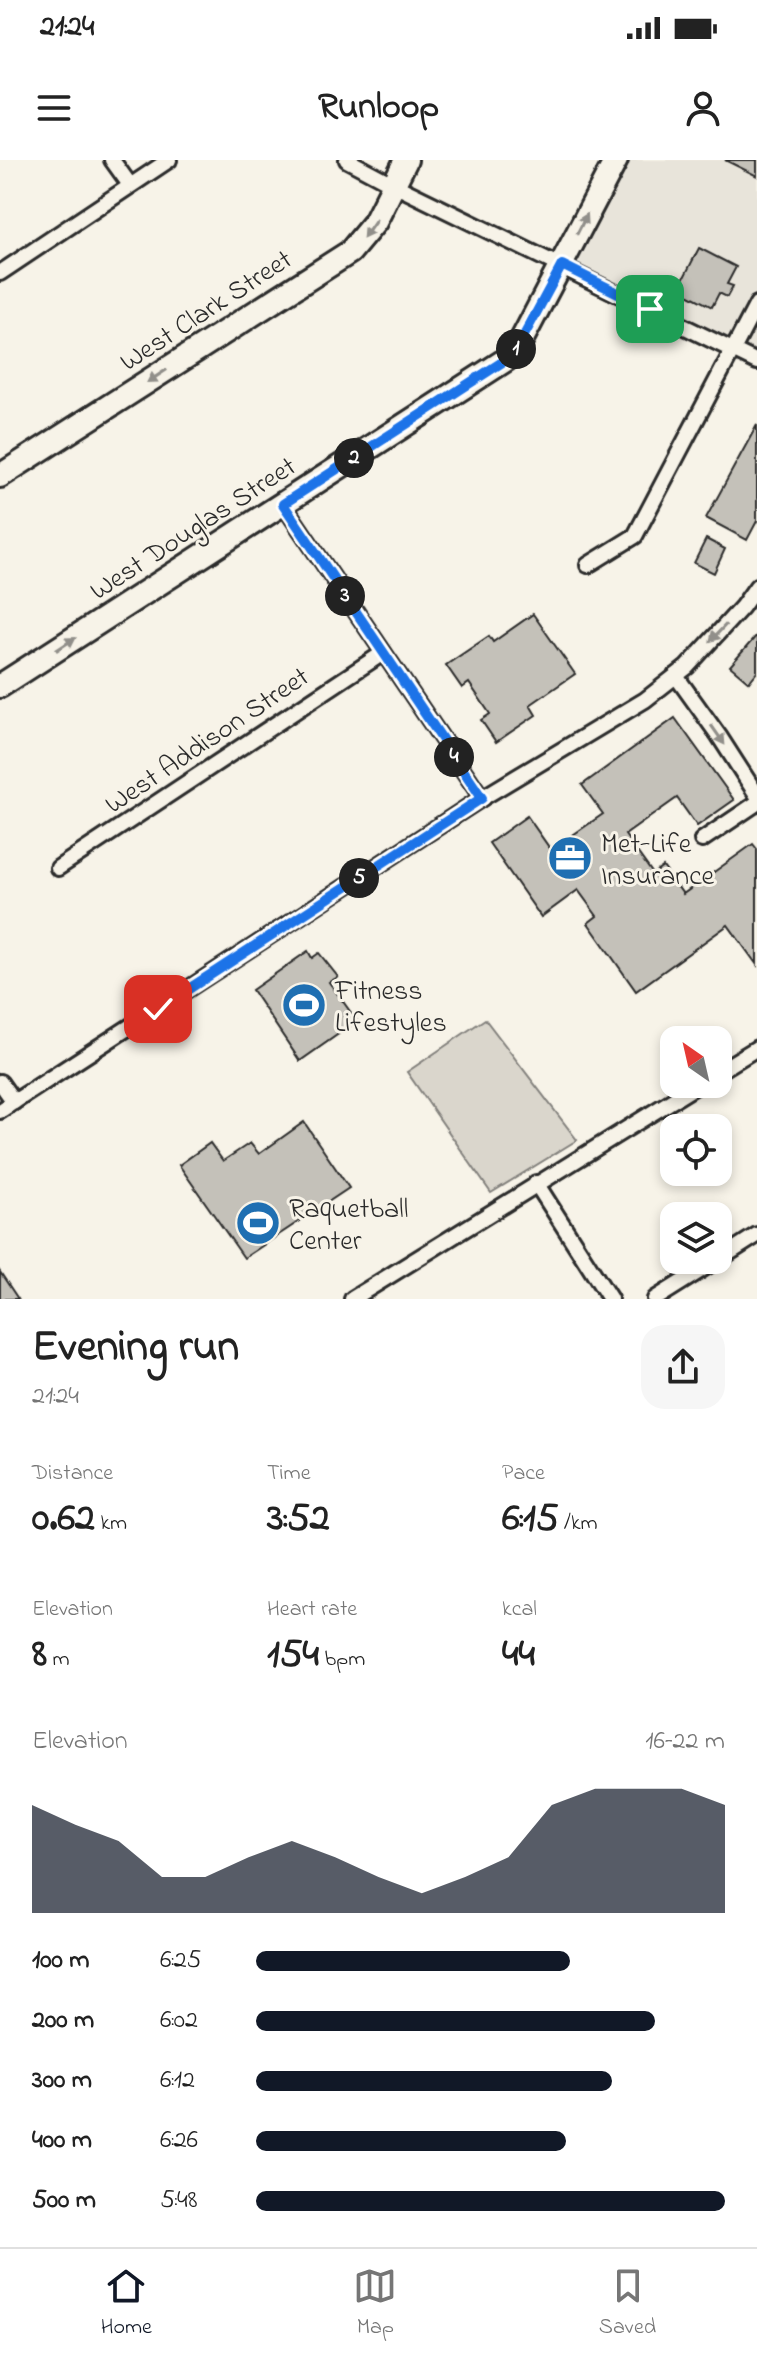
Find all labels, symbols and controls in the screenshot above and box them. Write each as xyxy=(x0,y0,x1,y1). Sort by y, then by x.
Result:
text: 21:24 xyxy=(40,6,94,50)
text: Runloop xyxy=(318,82,439,135)
icon: menu xyxy=(32,86,76,130)
icon: person xyxy=(681,86,725,130)
one-way arrow xyxy=(576,213,589,236)
one-way arrow xyxy=(362,218,378,239)
street label: West Clark Street xyxy=(112,241,301,383)
pin xyxy=(616,275,684,343)
icon: arrive xyxy=(628,287,672,331)
pin: 1 xyxy=(496,329,536,369)
text: 1 xyxy=(513,333,520,365)
one-way arrow xyxy=(146,368,167,383)
pin: 2 xyxy=(334,438,374,478)
text: 2 xyxy=(349,442,359,474)
street label: West Douglas Street xyxy=(82,448,305,612)
pin: 3 xyxy=(325,576,365,616)
text: 3 xyxy=(340,580,350,612)
one-way arrow xyxy=(710,623,728,642)
one-way arrow xyxy=(55,636,76,651)
street label: West Addison Street xyxy=(97,658,318,826)
one-way arrow xyxy=(710,724,725,745)
pin: 4 xyxy=(434,737,474,777)
text: 4 xyxy=(449,741,459,773)
place label: Met-Life Insurance xyxy=(601,825,715,898)
office icon: Met-Life Insurance xyxy=(546,834,594,882)
pin: 5 xyxy=(339,858,379,898)
text: 5 xyxy=(353,862,365,894)
place label: Fitness Lifestyles xyxy=(334,972,447,1045)
pin xyxy=(124,975,192,1043)
sports icon: Fitness Lifestyles xyxy=(280,981,328,1029)
icon: check xyxy=(136,987,180,1031)
north arrow xyxy=(660,1026,732,1098)
map controls xyxy=(660,1026,732,1274)
button: locate xyxy=(660,1114,732,1186)
place label: Raquetball Center xyxy=(289,1190,408,1263)
sports icon: Raquetball Center xyxy=(234,1199,282,1247)
button: layers xyxy=(660,1202,732,1274)
text: Evening run xyxy=(32,1316,239,1380)
button: share xyxy=(641,1325,725,1409)
text: 21:24 xyxy=(32,1378,79,1416)
text: Distance xyxy=(32,1458,113,1490)
text: Time xyxy=(267,1458,311,1490)
text: Pace xyxy=(502,1458,545,1490)
text: 0.62 xyxy=(32,1490,95,1549)
text: 3:52 xyxy=(267,1490,330,1549)
text: 6:15 xyxy=(502,1490,559,1549)
text: km xyxy=(95,1508,127,1540)
text: /km xyxy=(559,1508,598,1540)
text: Elevation xyxy=(32,1594,113,1626)
text: Heart rate xyxy=(267,1594,357,1626)
text: kcal xyxy=(502,1594,537,1626)
text: 8 xyxy=(32,1626,47,1685)
text: 154 xyxy=(267,1626,319,1685)
text: 44 xyxy=(502,1626,535,1685)
text: m xyxy=(47,1644,70,1676)
text: bpm xyxy=(319,1644,365,1676)
text: Elevation xyxy=(32,1723,128,1761)
text: 16–22 m xyxy=(645,1723,725,1761)
text: 100 m xyxy=(32,1942,89,1980)
text: 6:25 xyxy=(160,1942,201,1980)
text: 200 m xyxy=(32,2002,94,2040)
text: 6:02 xyxy=(160,2002,198,2040)
text: 300 m xyxy=(32,2062,92,2100)
text: 6:12 xyxy=(160,2062,195,2100)
text: 400 m xyxy=(32,2122,92,2160)
text: 6:26 xyxy=(160,2122,198,2160)
text: 500 m xyxy=(32,2182,96,2220)
text: 5:48 xyxy=(160,2182,198,2220)
tab: Home xyxy=(101,2264,152,2344)
tab: Map xyxy=(353,2264,397,2344)
tab: Saved xyxy=(599,2264,656,2344)

